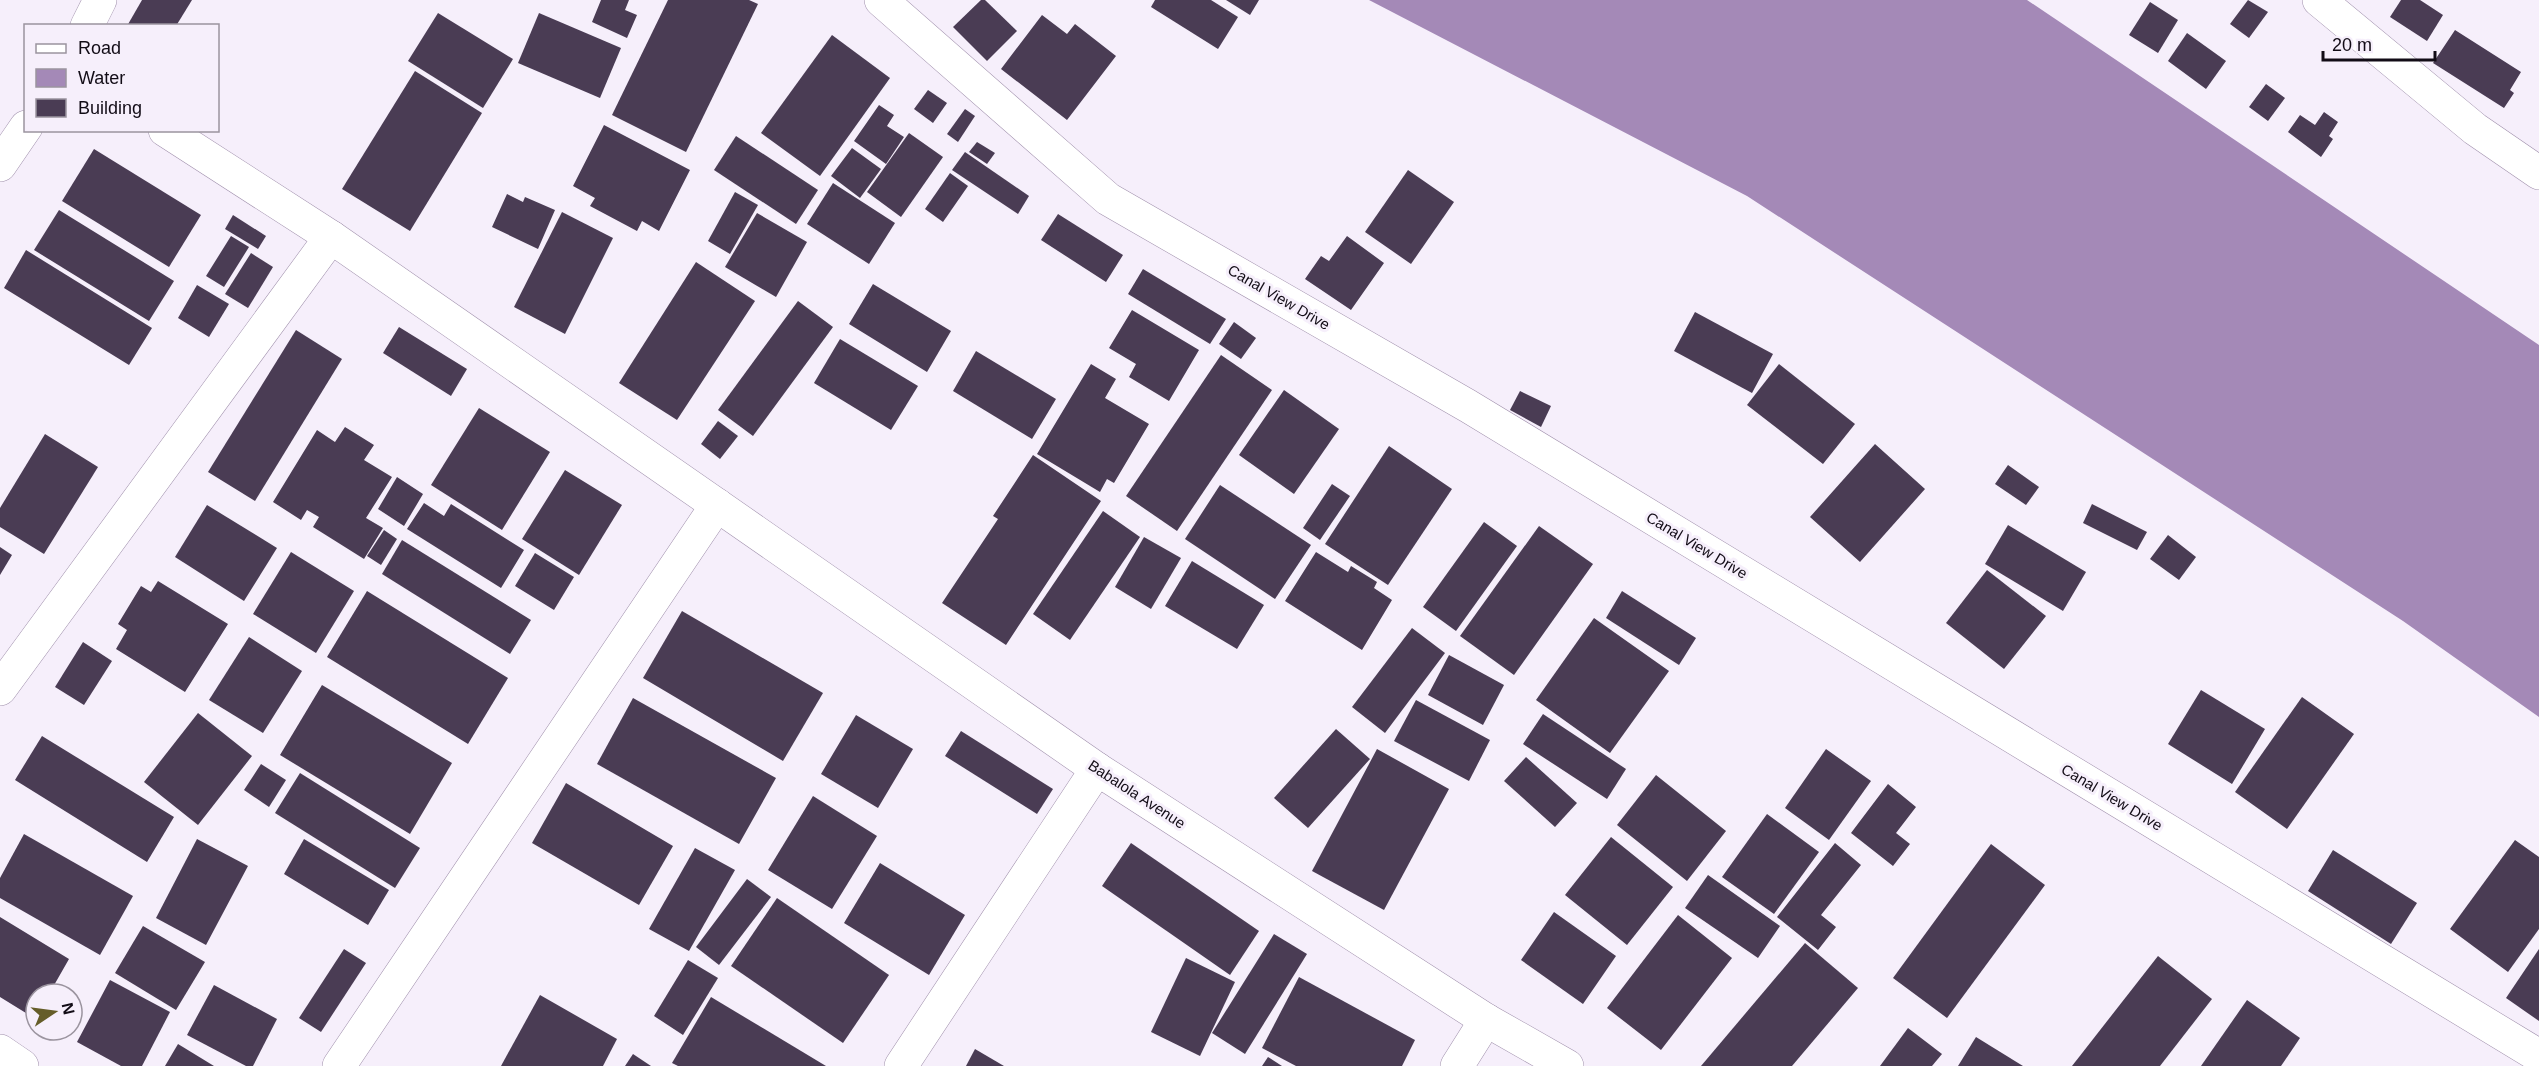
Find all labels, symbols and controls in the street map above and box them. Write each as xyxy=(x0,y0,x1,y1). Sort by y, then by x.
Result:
legend xyxy=(24,24,219,132)
scale bar xyxy=(2323,24,2436,62)
text: 20 m xyxy=(2332,35,2372,55)
text: Road xyxy=(78,38,121,58)
text: Water xyxy=(78,68,125,88)
text: Building xyxy=(78,98,142,118)
street label: Canal View Drive xyxy=(1225,261,1333,333)
street label: Canal View Drive xyxy=(1643,508,1751,582)
street label: Babalola Avenue xyxy=(1085,756,1189,832)
street label: Canal View Drive xyxy=(2058,760,2166,834)
north arrow xyxy=(24,982,84,1042)
text: N xyxy=(59,1001,78,1016)

